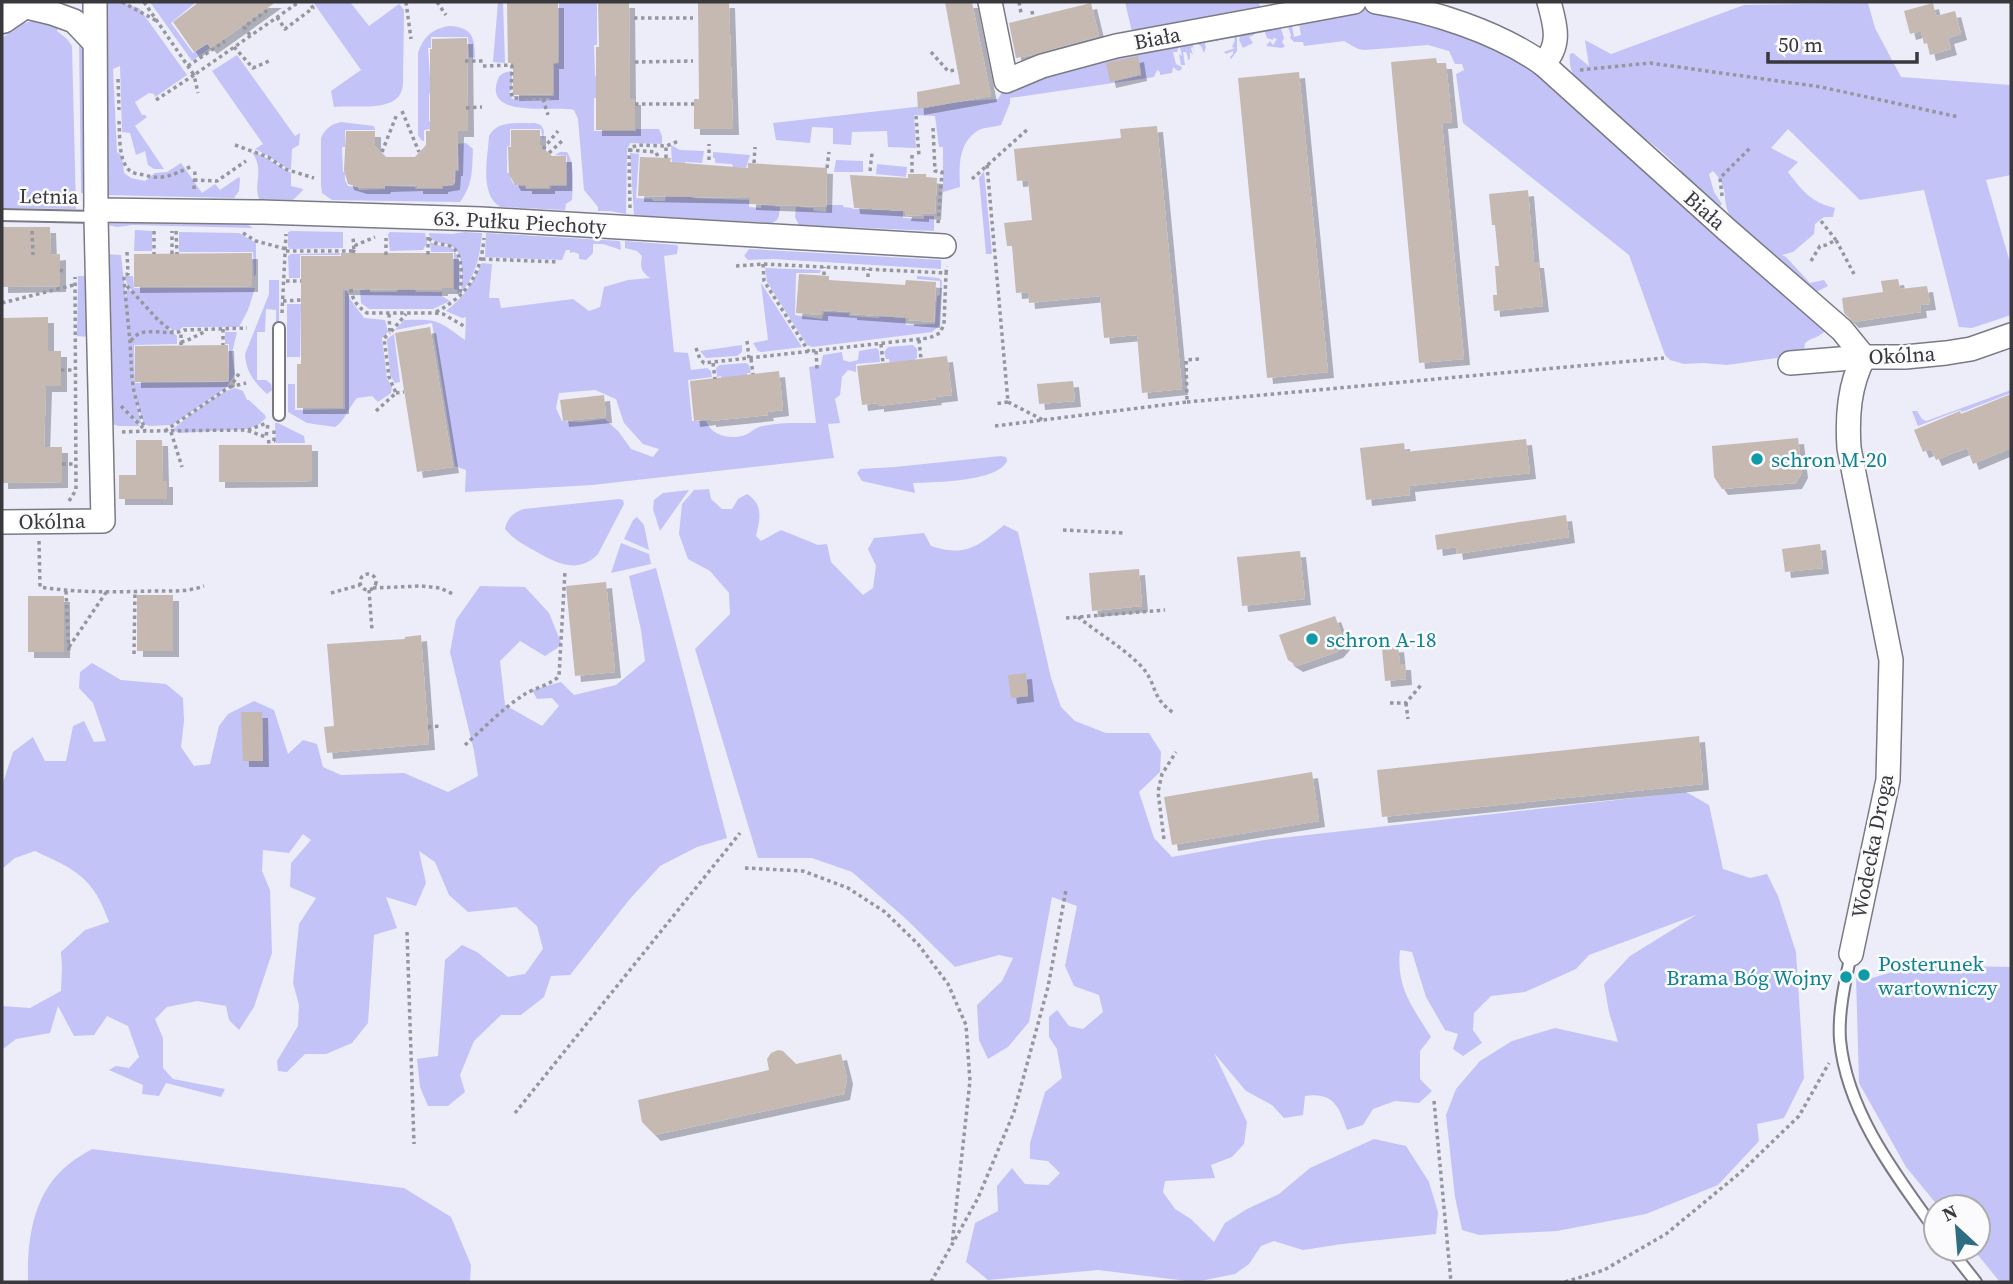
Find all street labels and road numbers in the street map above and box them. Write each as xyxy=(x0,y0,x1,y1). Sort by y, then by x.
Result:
street label: Biała xyxy=(1131,19,1183,57)
street label: Letnia xyxy=(19,181,79,211)
street label: Biała xyxy=(1678,184,1732,237)
street label: 63. Pułku Piechoty xyxy=(433,203,607,241)
street label: Okólna xyxy=(1868,339,1936,371)
street label: Okólna xyxy=(18,506,86,536)
street label: Wodecka Droga xyxy=(1844,771,1900,921)

